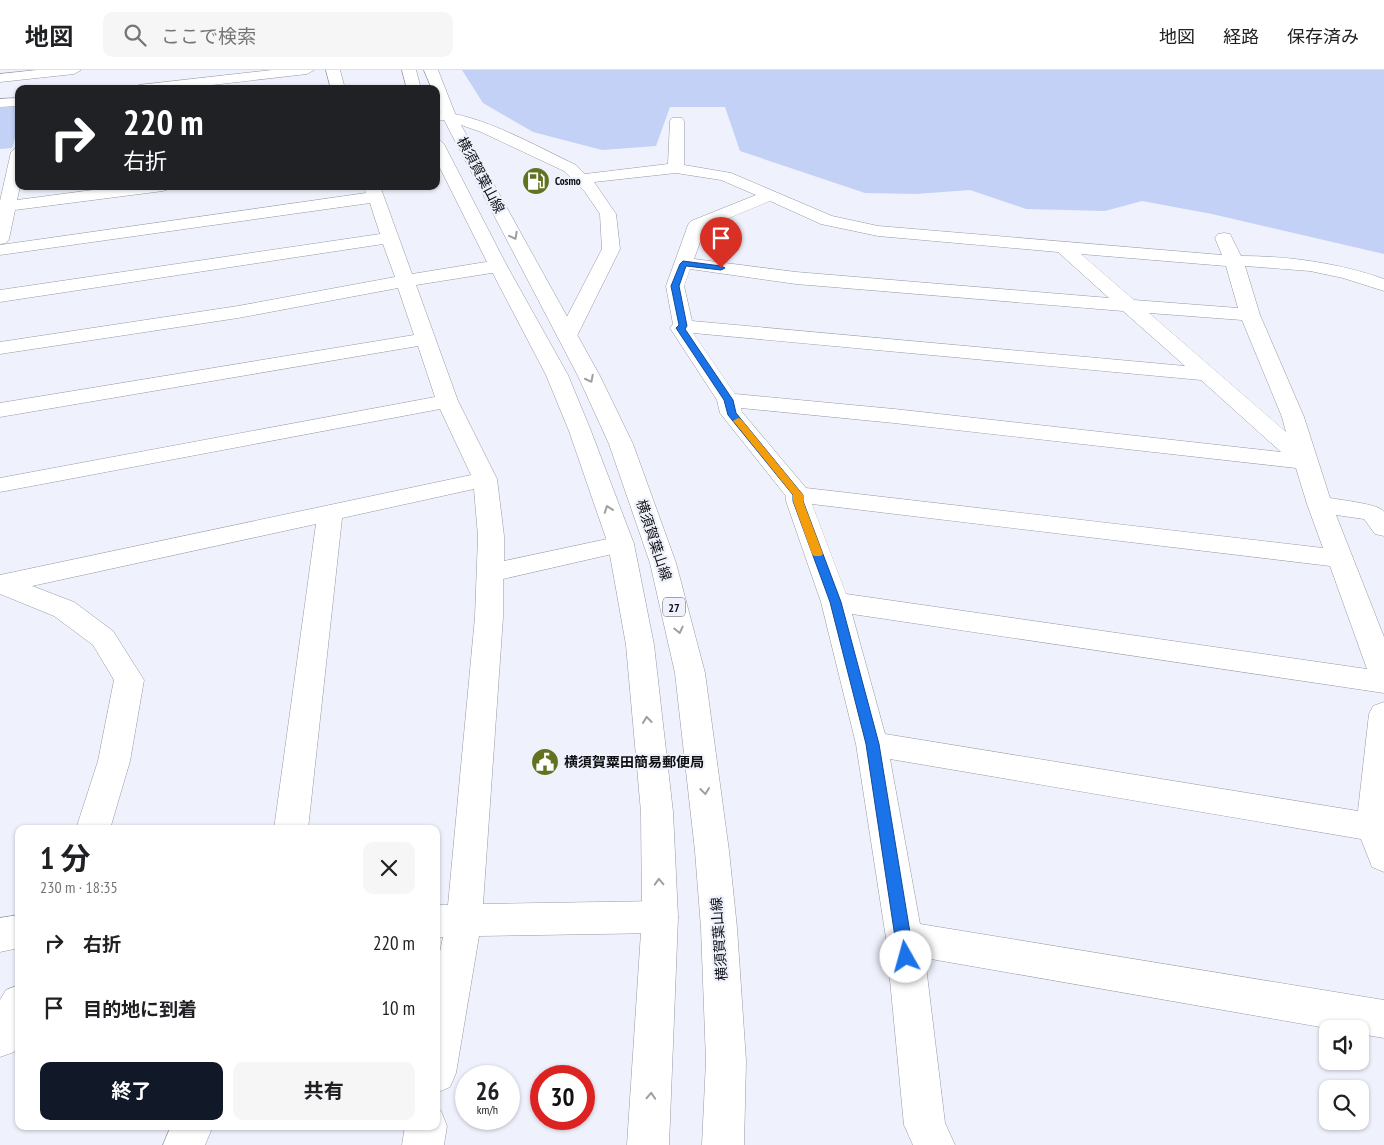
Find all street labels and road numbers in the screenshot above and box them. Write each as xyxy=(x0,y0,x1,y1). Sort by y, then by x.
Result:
street label: 横須賀葉山線 xyxy=(453,134,509,216)
street label: 横須賀葉山線 xyxy=(632,497,676,583)
road number: 27 xyxy=(663,598,685,616)
street label: 横須賀葉山線 xyxy=(707,896,731,982)

